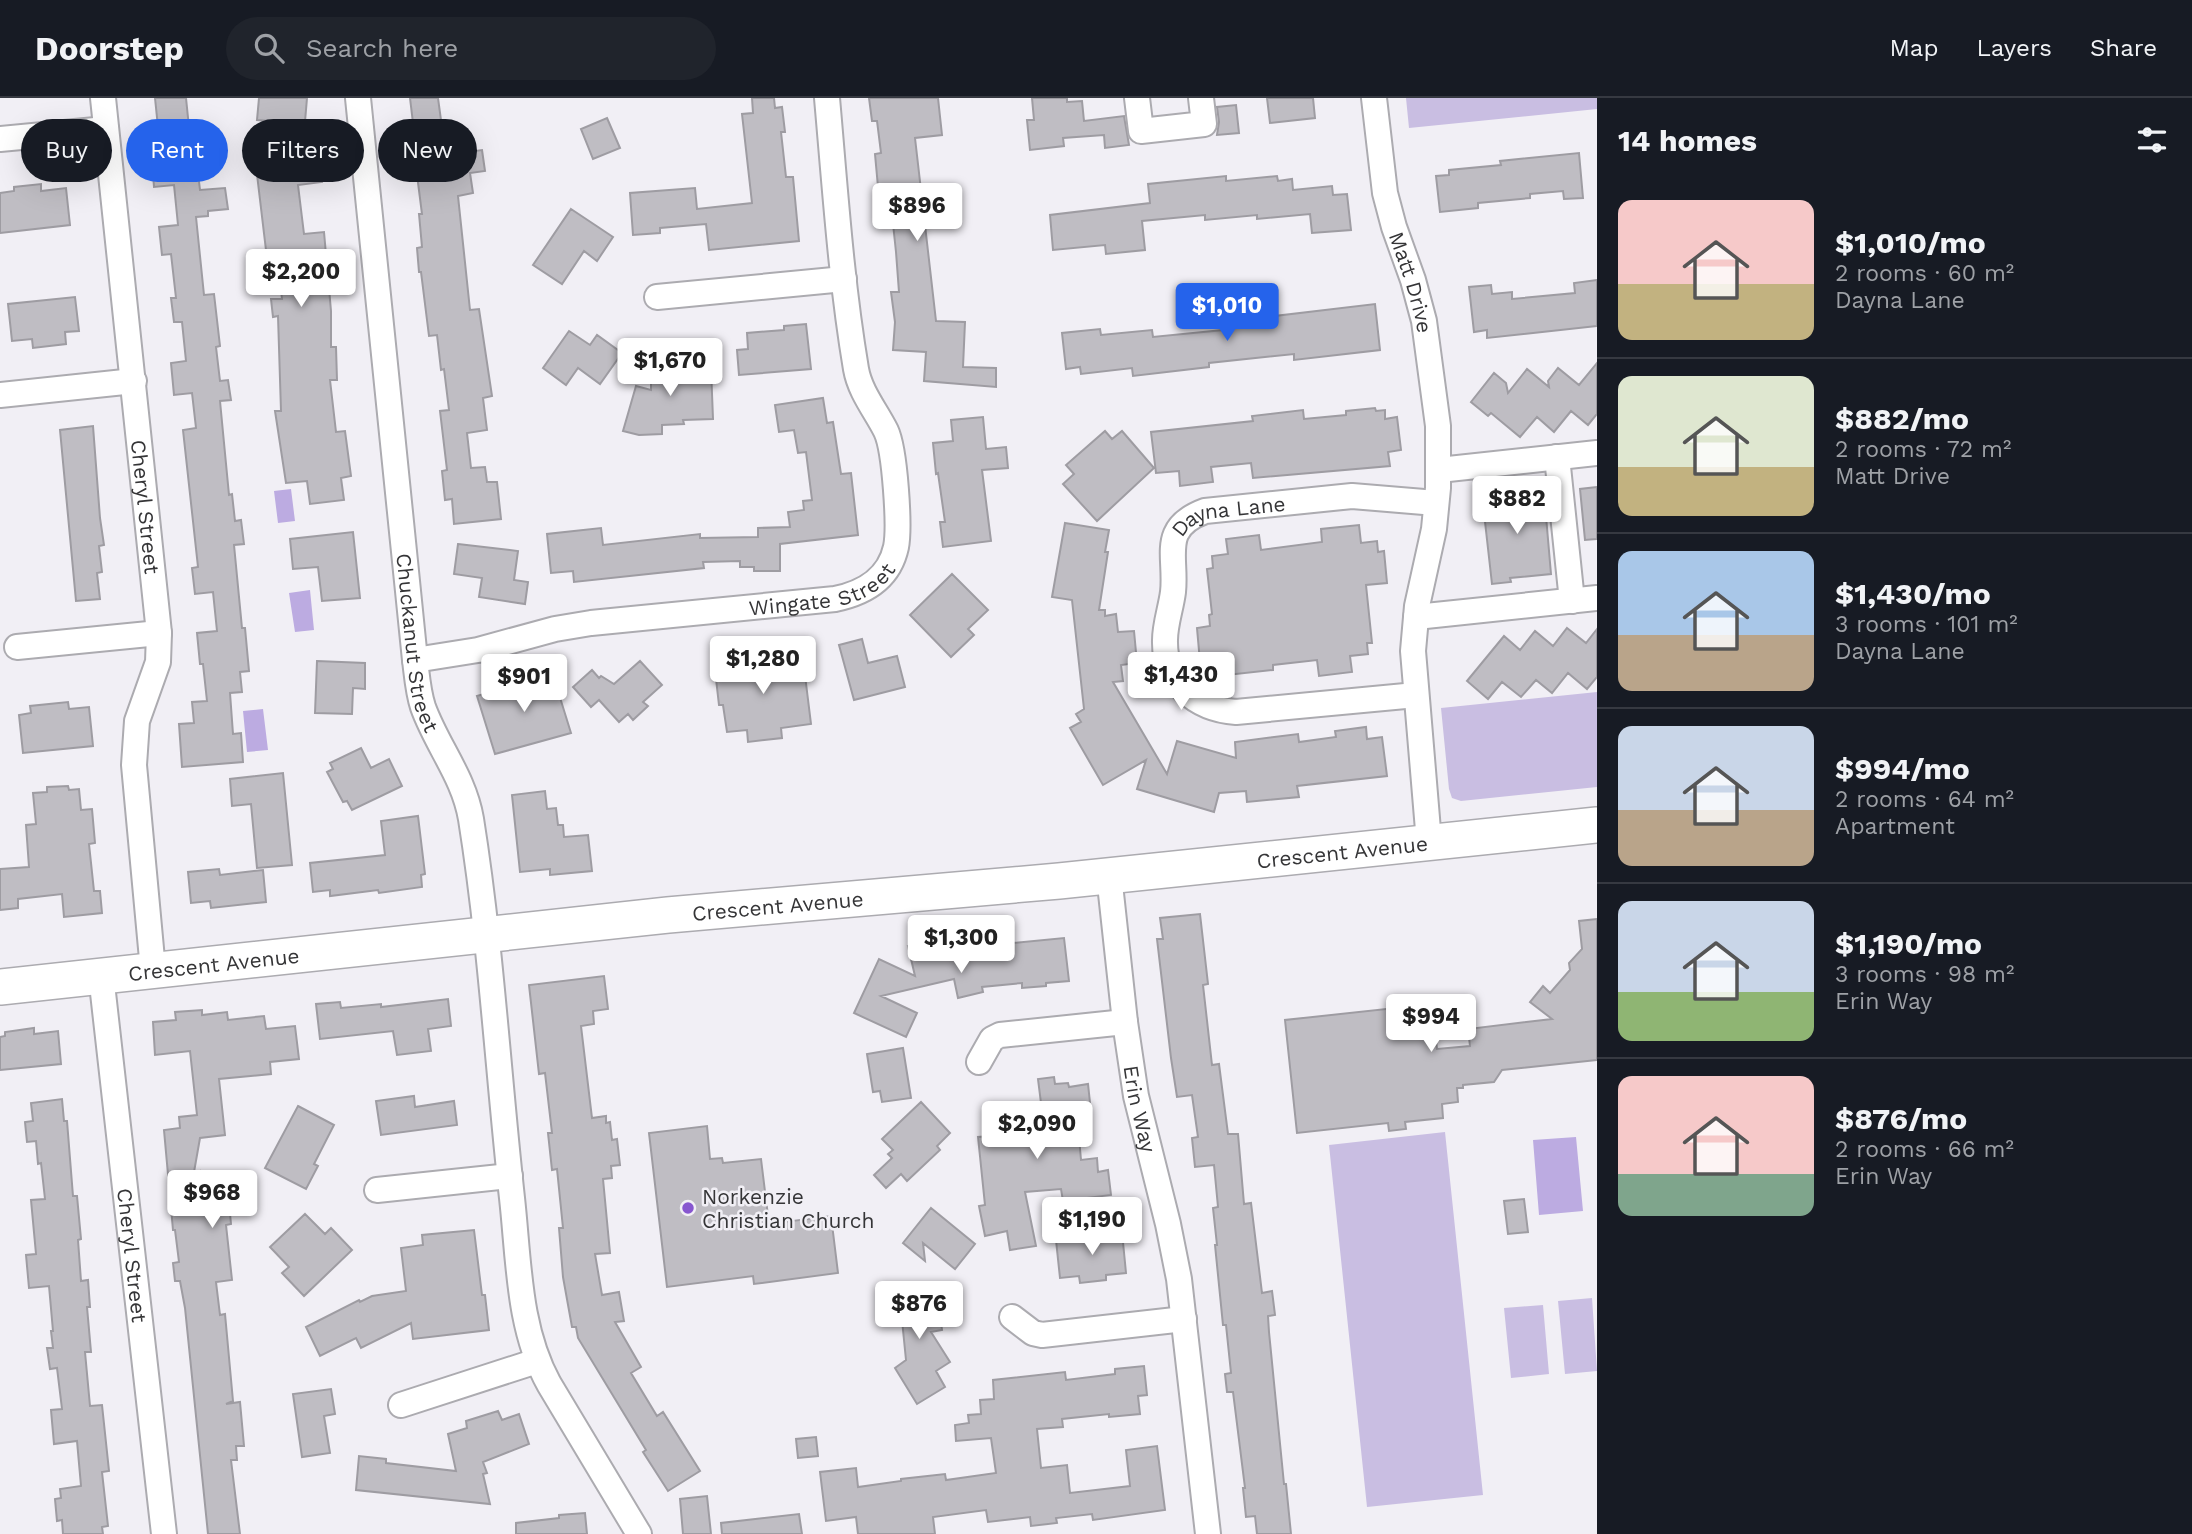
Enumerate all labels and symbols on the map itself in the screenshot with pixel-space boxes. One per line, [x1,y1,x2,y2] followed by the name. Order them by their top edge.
[876,184,958,243] pin: $896
[1384,228,1438,334] street label: Matt Drive
[244,250,358,309] pin: $2,200
[1170,284,1284,343] pin: $1,010
[613,338,727,398] pin: $1,670
[126,438,165,575] street label: Cheryl Street
[1476,476,1558,536] pin: $882
[1165,490,1287,541] street label: Dayna Lane
[392,552,445,736] street label: Chuckanut Street
[748,558,900,620] street label: Wingate Street
[706,636,820,696] pin: $1,280
[1124,652,1238,712] pin: $1,430
[483,654,565,714] pin: $901
[1255,830,1429,873] street label: Crescent Avenue
[691,886,864,925] street label: Crescent Avenue
[904,916,1018,975] pin: $1,300
[127,942,301,986] street label: Crescent Avenue
[1390,995,1472,1054] pin: $994
[1119,1063,1162,1155] street label: Erin Way
[980,1102,1094,1161] pin: $2,090
[171,1170,253,1230] pin: $968
[702,1184,874,1233] place label: Norkenzie Christian Church
[113,1187,153,1324] street label: Cheryl Street
[1035,1198,1149,1257] pin: $1,190
[680,1200,696,1216] marker: Norkenzie Christian Church
[878,1282,960,1341] pin: $876

